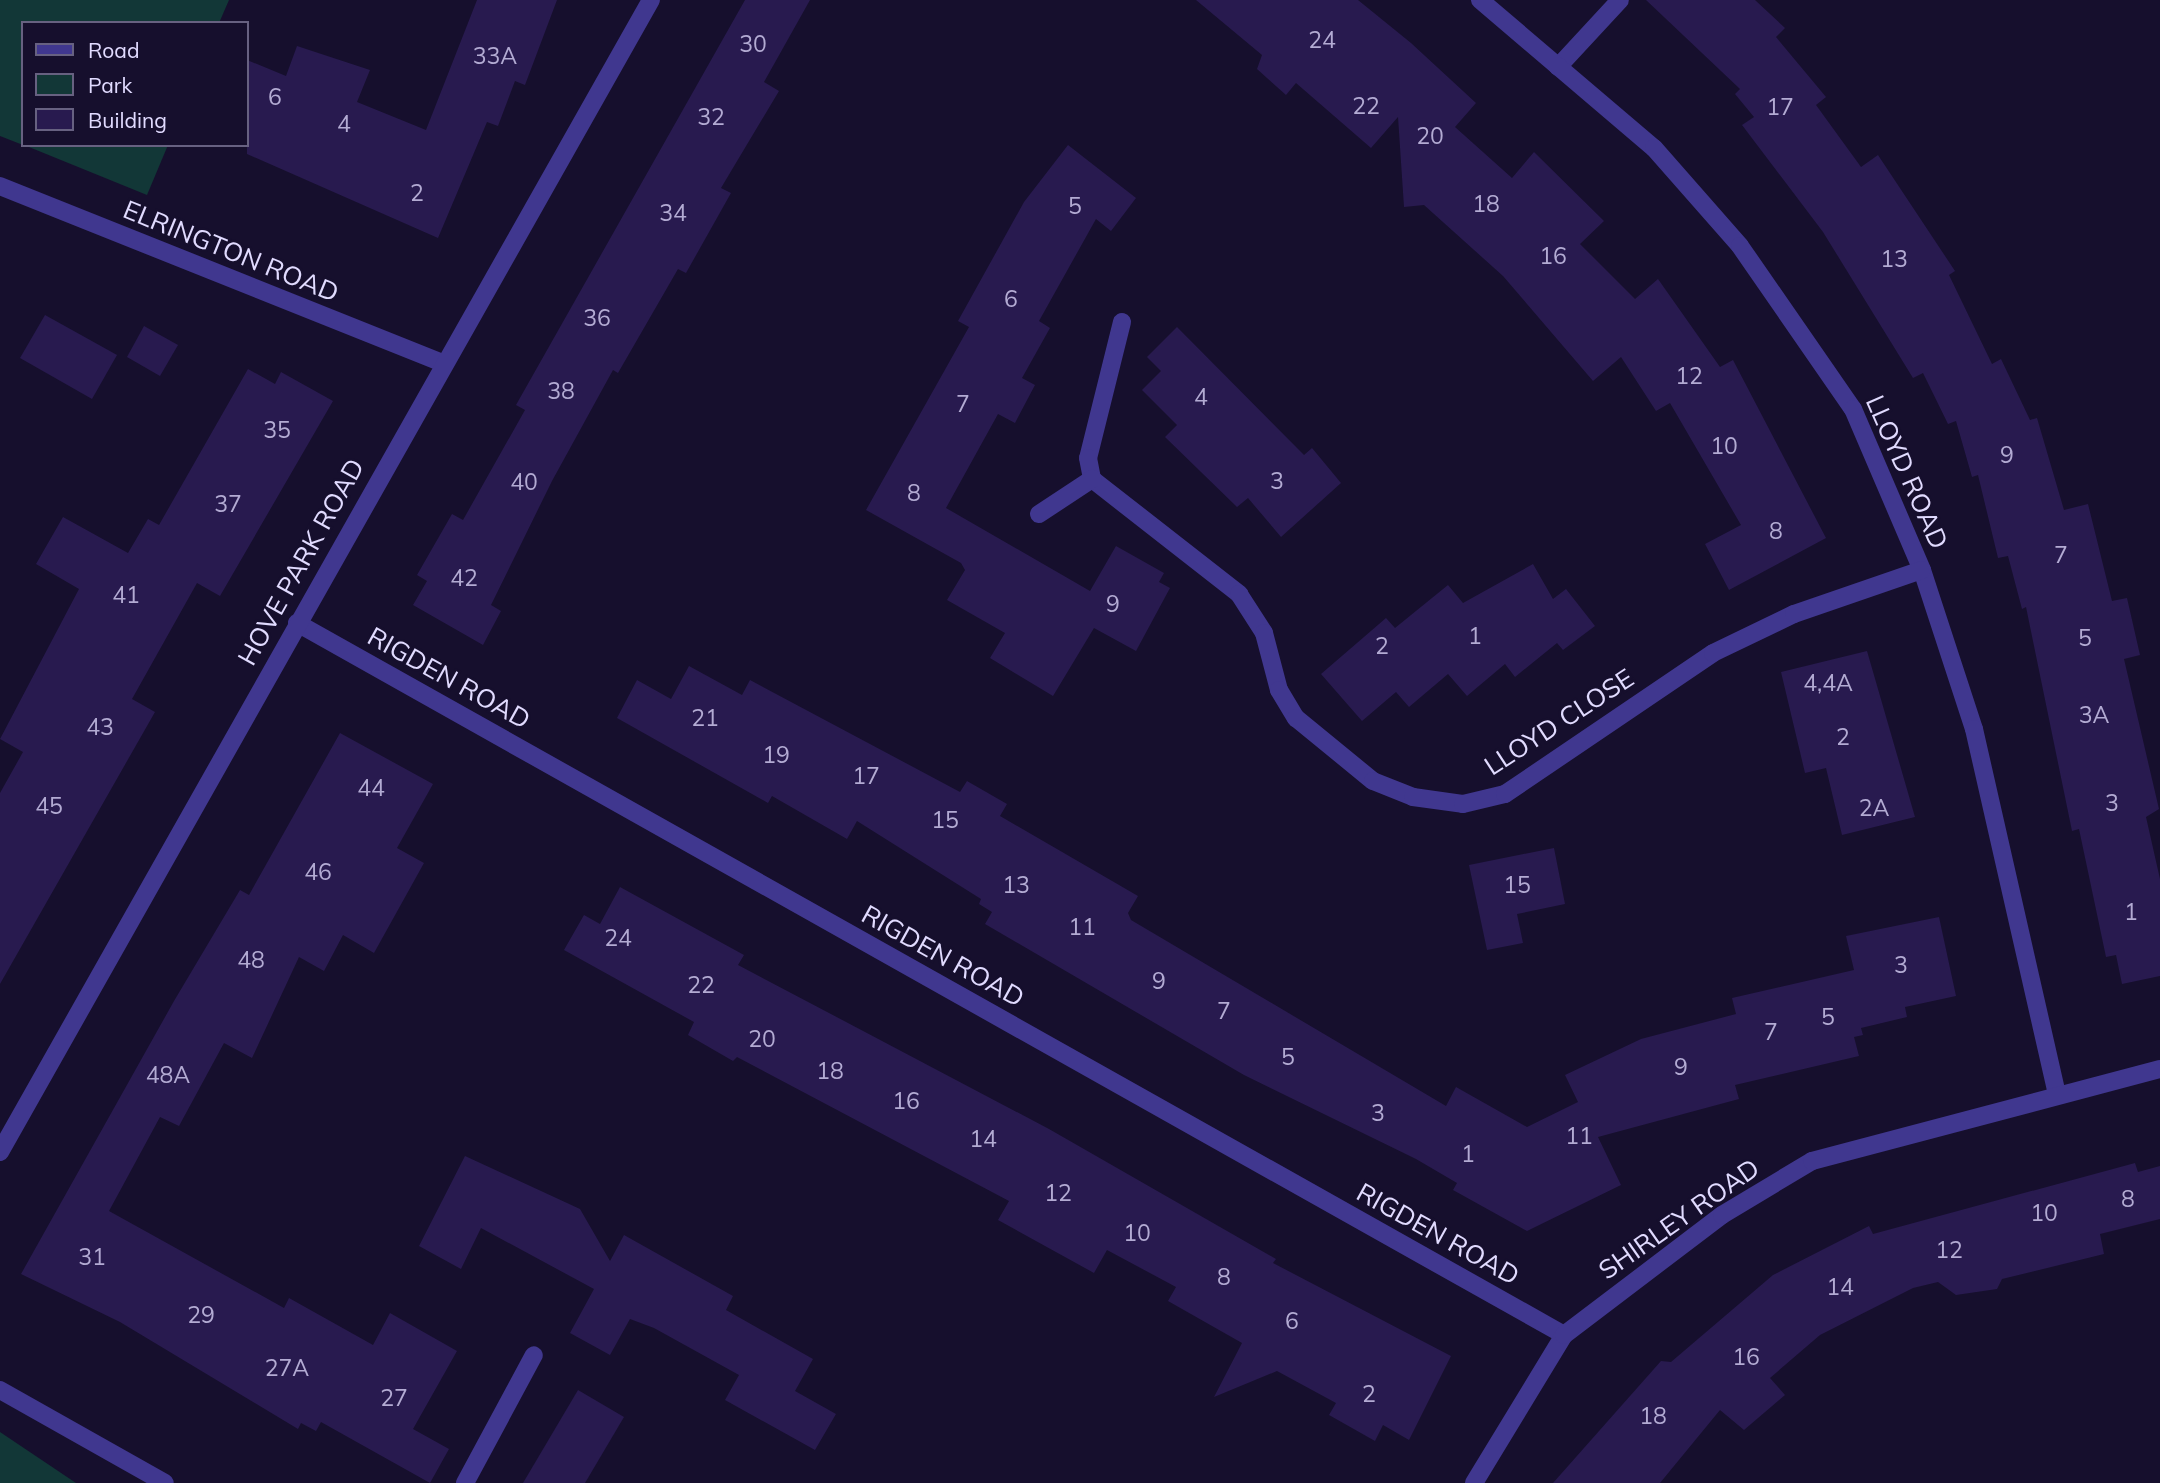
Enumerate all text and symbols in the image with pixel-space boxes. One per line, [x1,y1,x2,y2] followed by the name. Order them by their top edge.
[21,21,248,147] legend
[1308,26,1336,54] house number: 24
[739,30,767,58] house number: 30
[88,37,139,63] text: Road
[473,42,517,70] house number: 33A
[88,72,132,98] text: Park
[268,83,282,111] house number: 6
[1352,92,1380,120] house number: 22
[1766,93,1794,121] house number: 17
[697,103,725,131] house number: 32
[88,107,167,133] text: Building
[337,110,351,138] house number: 4
[1416,122,1444,150] house number: 20
[410,179,424,207] house number: 2
[1472,190,1500,218] house number: 18
[1068,192,1082,220] house number: 5
[119,194,343,308] street label: ELRINGTON ROAD
[659,199,687,227] house number: 34
[1539,242,1567,270] house number: 16
[1880,245,1908,273] house number: 13
[1004,285,1018,313] house number: 6
[583,304,611,332] house number: 36
[1675,362,1703,390] house number: 12
[547,377,575,405] house number: 38
[1194,383,1208,411] house number: 4
[956,390,970,418] house number: 7
[1859,390,1955,554] street label: LLOYD ROAD
[263,416,291,444] house number: 35
[1710,432,1738,460] house number: 10
[2000,441,2014,469] house number: 9
[231,453,371,671] street label: HOVE PARK ROAD
[1270,467,1284,495] house number: 3
[510,468,538,496] house number: 40
[907,479,921,507] house number: 8
[214,490,242,518] house number: 37
[1769,517,1783,545] house number: 8
[2054,541,2068,569] house number: 7
[450,564,478,592] house number: 42
[112,581,140,609] house number: 41
[1106,590,1120,618] house number: 9
[362,621,536,735] street label: RIGDEN ROAD
[1468,622,1482,650] house number: 1
[2078,624,2092,652] house number: 5
[1375,632,1389,660] house number: 2
[1479,662,1639,782] street label: LLOYD CLOSE
[1803,669,1853,697] house number: 4,4A
[2079,701,2109,729] house number: 3A
[691,704,719,732] house number: 21
[86,713,114,741] house number: 43
[1836,723,1850,751] house number: 2
[762,741,790,769] house number: 19
[852,762,880,790] house number: 17
[357,774,385,802] house number: 44
[2105,789,2119,817] house number: 3
[35,792,63,820] house number: 45
[1859,794,1889,822] house number: 2A
[931,806,959,834] house number: 15
[304,858,332,886] house number: 46
[1002,871,1030,899] house number: 13
[1503,871,1531,899] house number: 15
[2124,898,2138,926] house number: 1
[856,899,1030,1013] street label: RIGDEN ROAD
[1068,913,1096,941] house number: 11
[604,924,632,952] house number: 24
[237,946,265,974] house number: 48
[1894,951,1908,979] house number: 3
[1152,967,1166,995] house number: 9
[687,971,715,999] house number: 22
[1217,997,1231,1025] house number: 7
[1821,1003,1835,1031] house number: 5
[1764,1018,1778,1046] house number: 7
[748,1025,776,1053] house number: 20
[1281,1043,1295,1071] house number: 5
[1674,1053,1688,1081] house number: 9
[816,1057,844,1085] house number: 18
[146,1061,190,1089] house number: 48A
[892,1087,920,1115] house number: 16
[1371,1099,1385,1127] house number: 3
[1565,1122,1593,1150] house number: 11
[969,1125,997,1153] house number: 14
[1461,1140,1475,1168] house number: 1
[1593,1152,1765,1286] street label: SHIRLEY ROAD
[1351,1177,1525,1291] street label: RIGDEN ROAD
[1044,1179,1072,1207] house number: 12
[2121,1185,2135,1213] house number: 8
[2030,1199,2058,1227] house number: 10
[1123,1219,1151,1247] house number: 10
[1935,1236,1963,1264] house number: 12
[78,1243,106,1271] house number: 31
[1217,1263,1231,1291] house number: 8
[1826,1273,1854,1301] house number: 14
[187,1301,215,1329] house number: 29
[1285,1307,1299,1335] house number: 6
[1732,1343,1760,1371] house number: 16
[265,1354,309,1382] house number: 27A
[1362,1380,1376,1408] house number: 2
[380,1384,408,1412] house number: 27
[1639,1402,1667,1430] house number: 18

